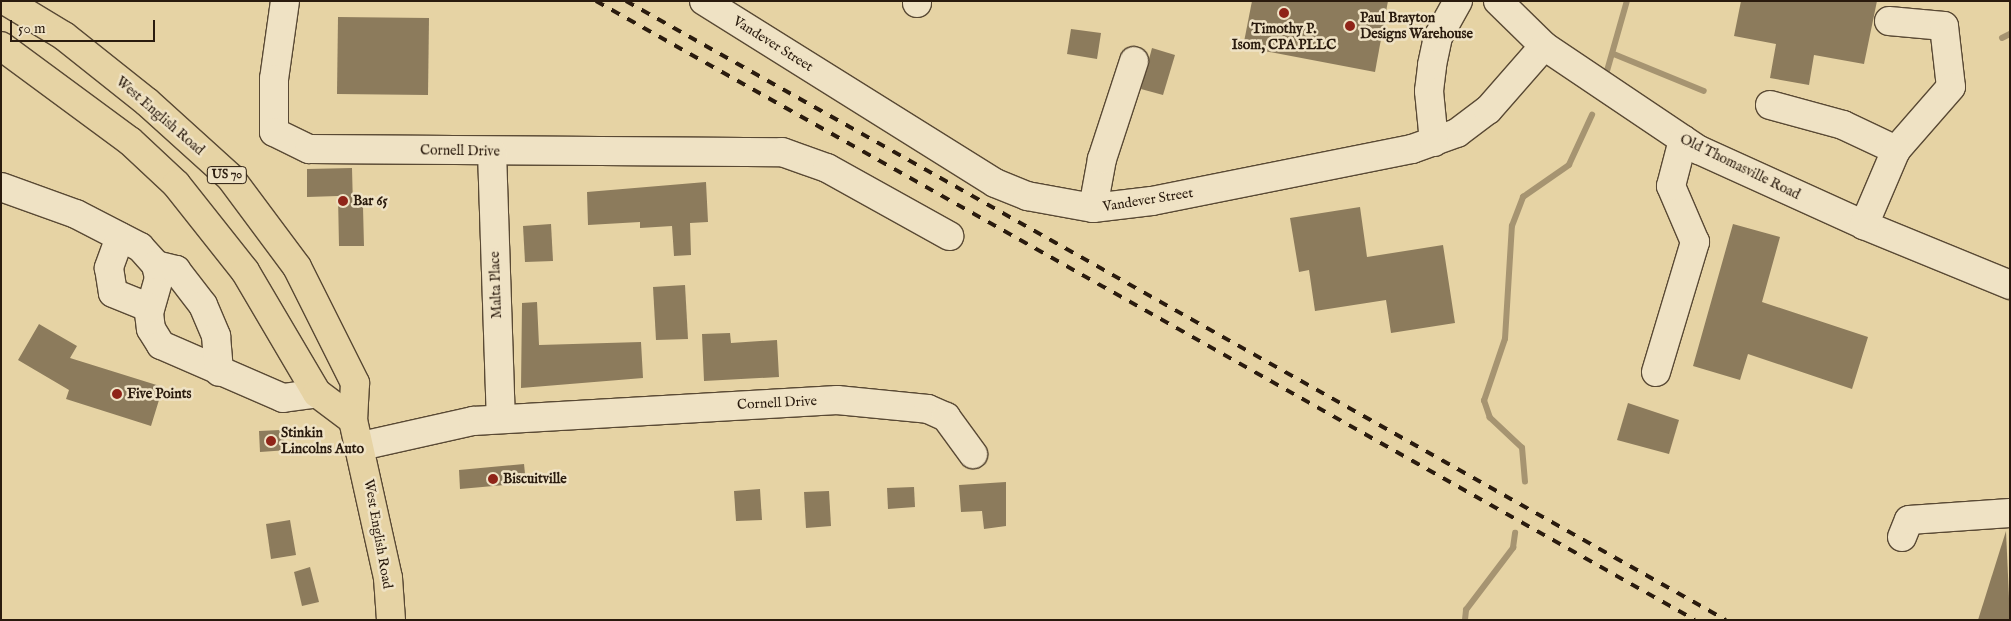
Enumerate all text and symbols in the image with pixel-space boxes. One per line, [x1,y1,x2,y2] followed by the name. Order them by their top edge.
[1278,7,1290,19] marker: Timothy P. Isom, CPA PLLC
[12,10,158,42] scale bar
[1360,10,1473,42] place label: Paul Brayton Designs Warehouse
[730,13,816,75] street label: Vandever Street
[18,19,46,38] text: 50 m
[1344,20,1356,32] marker: Paul Brayton Designs Warehouse
[1232,21,1336,54] place label: Timothy P. Isom, CPA PLLC
[113,73,207,159] street label: West English Road
[1677,131,1803,203] street label: Old Thomasville Road
[420,142,500,160] street label: Cornell Drive
[206,166,248,184] road number: US 70
[1102,185,1194,215] street label: Vandever Street
[353,193,387,209] place label: Bar 65
[337,195,349,207] marker: Bar 65
[486,251,506,319] street label: Malta Place
[127,386,191,402] place label: Five Points
[111,388,123,400] marker: Five Points
[737,393,817,413] street label: Cornell Drive
[281,425,364,458] place label: Stinkin Lincolns Auto
[265,435,277,447] marker: Stinkin Lincolns Auto
[503,471,567,487] place label: Biscuitville
[487,473,499,485] marker: Biscuitville
[360,478,396,590] street label: West English Road

